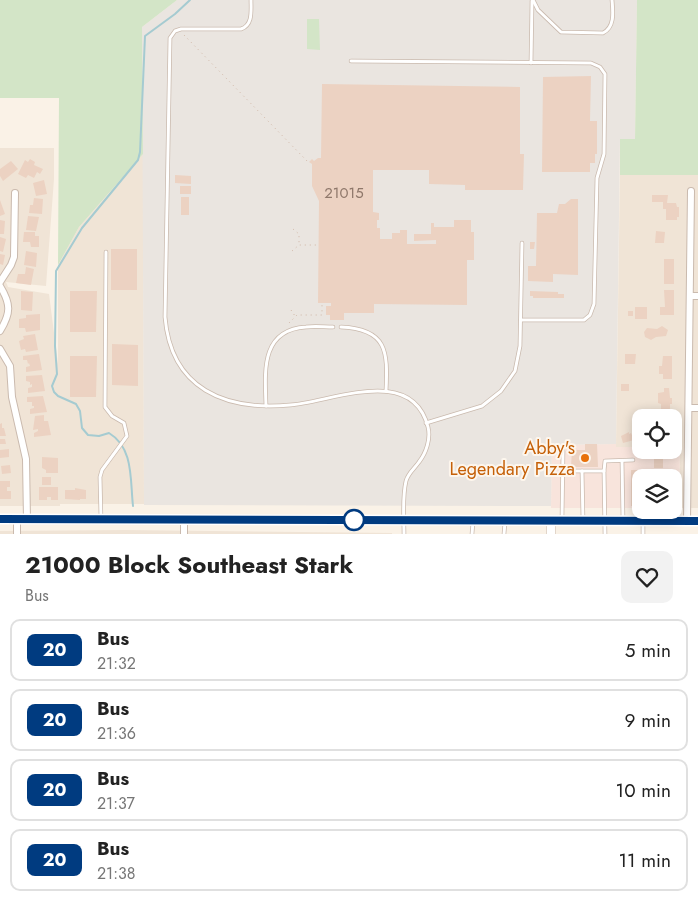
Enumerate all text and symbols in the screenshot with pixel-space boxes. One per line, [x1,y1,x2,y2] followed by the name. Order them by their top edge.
[324,182,364,204] house number: 21015
[632,409,682,519] map controls
[632,409,682,459] button: locate
[449,435,575,482] place label: Abby's Legendary Pizza
[579,452,591,464] marker: Abby's Legendary Pizza
[632,469,682,519] button: layers
[343,509,365,531] unlabelled marker
[25,547,353,582] text: 21000 Block Southeast Stark
[621,551,673,603] button: heart
[25,584,49,607] text: Bus
[97,625,129,652] text: Bus
[43,637,66,663] text: 20
[625,637,671,664] text: 5 min
[97,652,136,675] text: 21:32
[97,695,129,722] text: Bus
[43,707,66,733] text: 20
[625,707,671,734] text: 9 min
[97,722,136,745] text: 21:36
[97,765,129,792] text: Bus
[43,777,66,803] text: 20
[616,777,671,804] text: 10 min
[97,792,135,815] text: 21:37
[97,835,129,862] text: Bus
[43,847,66,873] text: 20
[618,847,671,874] text: 11 min
[97,862,136,885] text: 21:38

